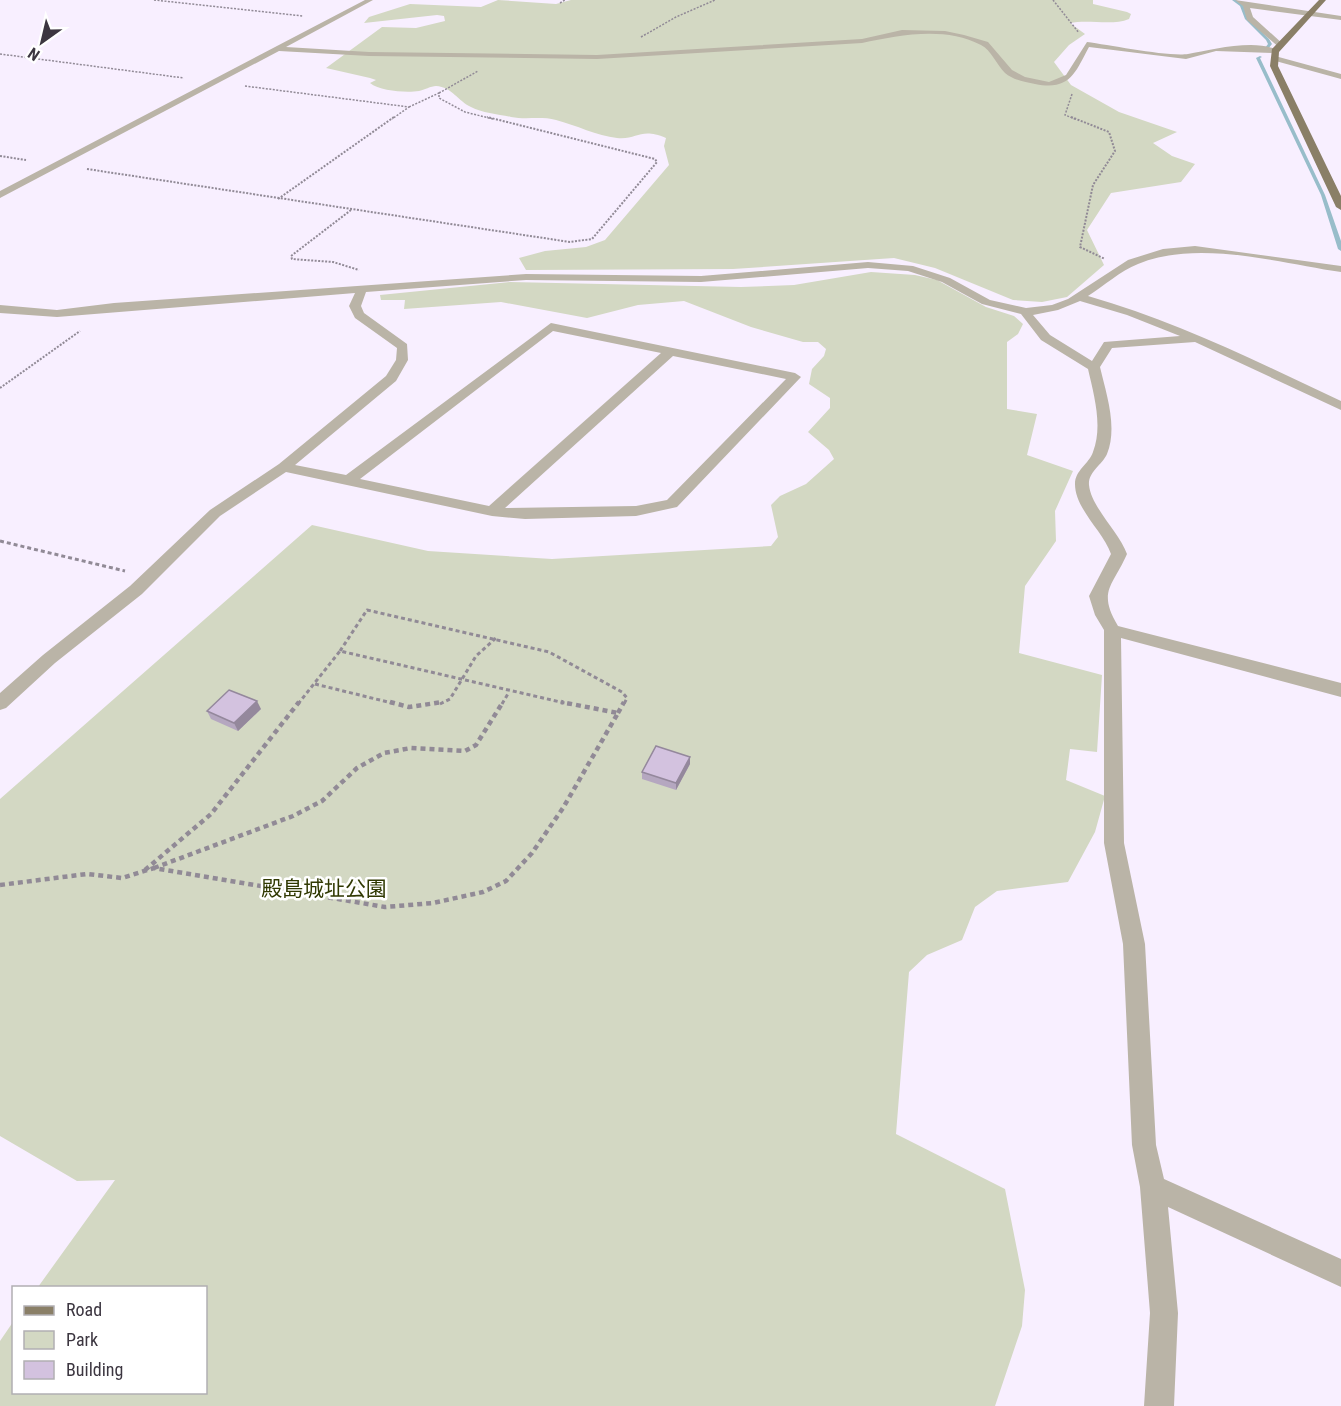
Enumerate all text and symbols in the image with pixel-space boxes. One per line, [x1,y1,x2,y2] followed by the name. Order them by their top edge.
[12,12,72,72] north arrow
[25,43,43,65] text: N
[261,877,387,901] park label: 殿島城址公園
[12,1286,207,1394] legend
[66,1299,102,1320] text: Road
[66,1329,98,1350] text: Park
[66,1359,123,1380] text: Building

